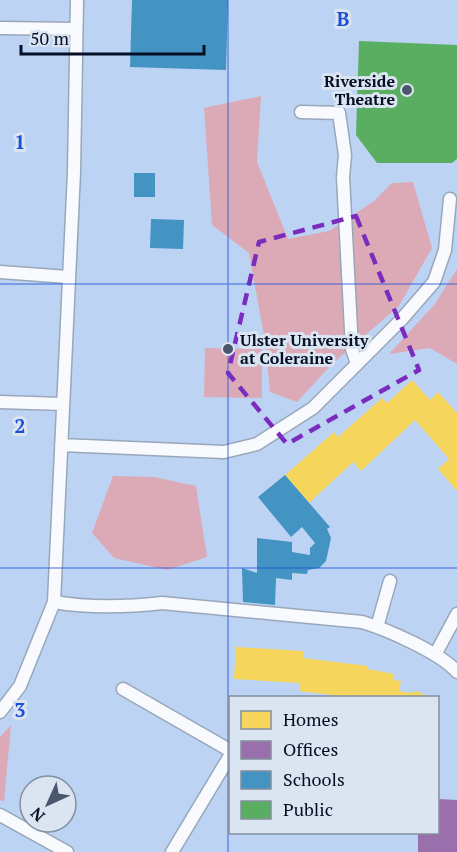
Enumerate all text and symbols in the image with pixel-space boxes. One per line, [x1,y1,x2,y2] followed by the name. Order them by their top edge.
[337,5,350,32] text: B
[21,18,204,56] scale bar
[30,26,70,50] text: 50 m
[324,70,395,110] place label: Riverside Theatre
[400,83,414,97] marker: Riverside Theatre
[14,128,26,155] text: 1
[240,329,369,369] place label: Ulster University at Coleraine
[221,342,235,356] marker: Ulster University at Coleraine
[14,412,26,439] text: 2
[14,696,26,723] text: 3
[229,696,439,834] legend
[283,707,338,731] text: Homes
[283,737,338,761] text: Offices
[283,767,345,791] text: Schools
[18,774,78,834] north arrow
[283,797,333,821] text: Public
[25,803,49,827] text: N

